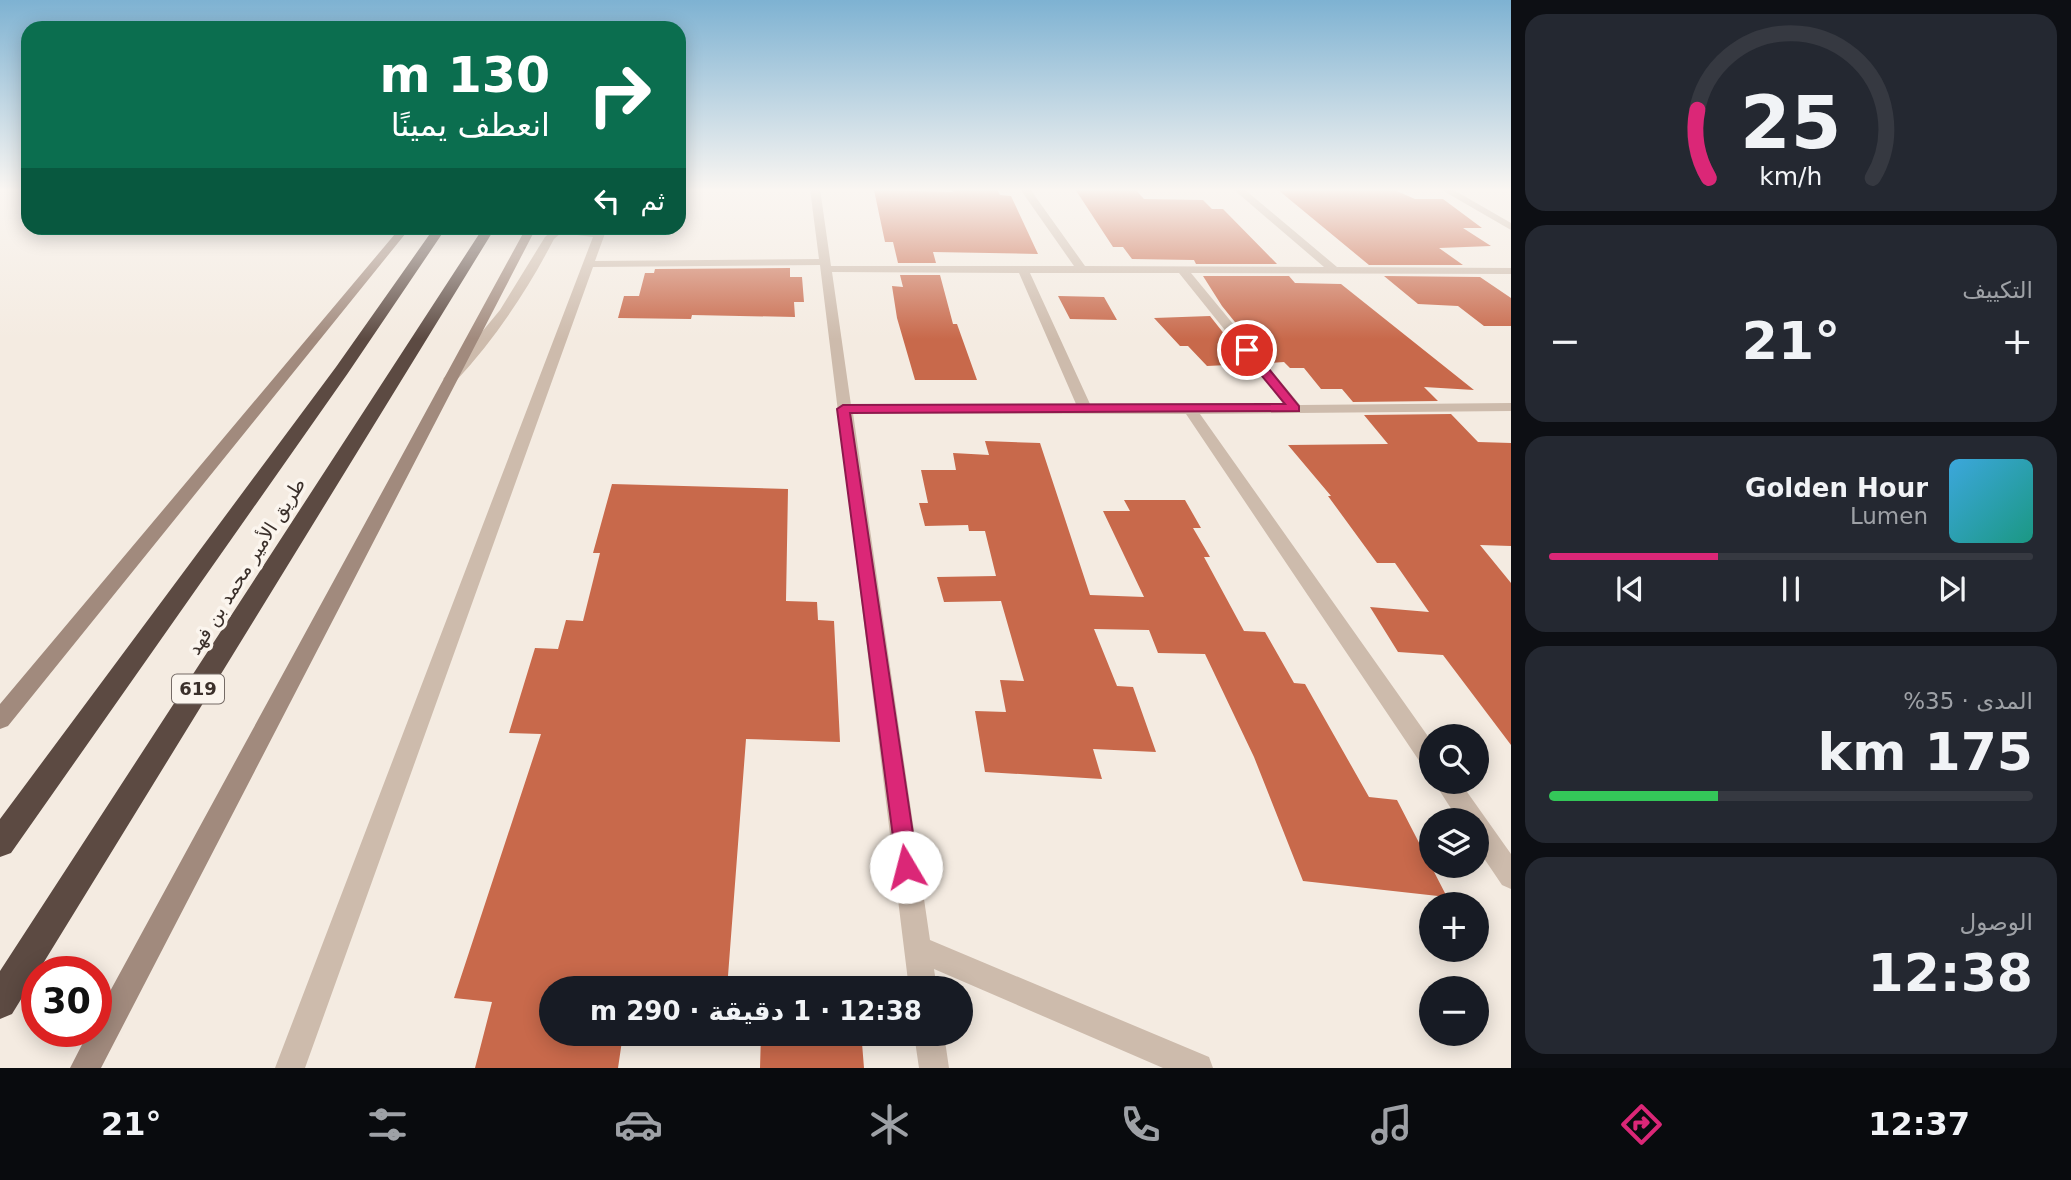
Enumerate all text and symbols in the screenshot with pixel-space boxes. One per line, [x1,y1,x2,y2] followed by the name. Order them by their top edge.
[380,47,550,104] text: 130 m
[574,49,665,140] icon: right
[1740,81,1842,166] text: 25
[391,106,550,144] text: انعطف يمينًا
[1759,162,1823,191] text: km/h
[588,182,626,220] icon: left
[640,186,665,216] text: ثم
[1962,277,2033,303] text: التكييف
[1742,311,1840,371] text: 21°
[1549,319,1581,363] text: −
[2001,319,2033,363] text: +
[1217,320,1277,380] pin
[1228,331,1266,369] icon: arrive
[1745,473,1928,503] text: Golden Hour
[183,474,310,659] street label: طريق الأمير محمد بن فهد
[1850,503,1928,529] text: Lumen
[1611,570,1649,608] icon: previous
[1772,570,1810,608] icon: pause
[1933,570,1971,608] icon: next
[172,674,224,704] road number: 619
[1903,688,2033,714] text: المدى · 35%
[1818,722,2033,782] text: 175 km
[1419,724,1489,1046] map controls
[1419,724,1489,794] button: search
[1419,808,1489,878] button: layers
[869,830,943,904] position arrow
[1419,892,1489,962] button: +
[1960,909,2033,935] text: الوصول
[1867,943,2033,1003] text: 12:38
[21,956,112,1047] speed limit sign: 30
[1419,976,1489,1046] button: −
[590,996,922,1026] text: 12:38 · 1 دقيقة · 290 m
[363,1100,412,1149] icon: filters
[614,1100,663,1149] icon: car
[865,1100,914,1149] icon: climate
[1116,1100,1165,1149] icon: phone
[1367,1100,1416,1149] icon: music
[1617,1100,1666,1149] icon: directions
[101,1105,162,1143] text: 21°
[1868,1105,1970,1143] text: 12:37

